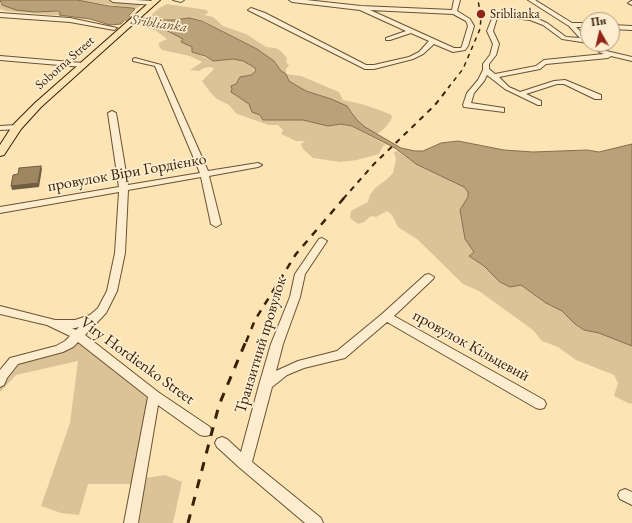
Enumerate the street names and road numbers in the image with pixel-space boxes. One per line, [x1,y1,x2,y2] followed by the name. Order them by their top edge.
[32,33,98,93] street label: Soborna Street
[46,150,208,196] street label: провулок Віри Гордієнко
[231,274,291,416] street label: Транзитний провулок
[409,306,533,386] street label: провулок Кільцевий
[76,313,198,409] street label: Viry Hordienko Street

